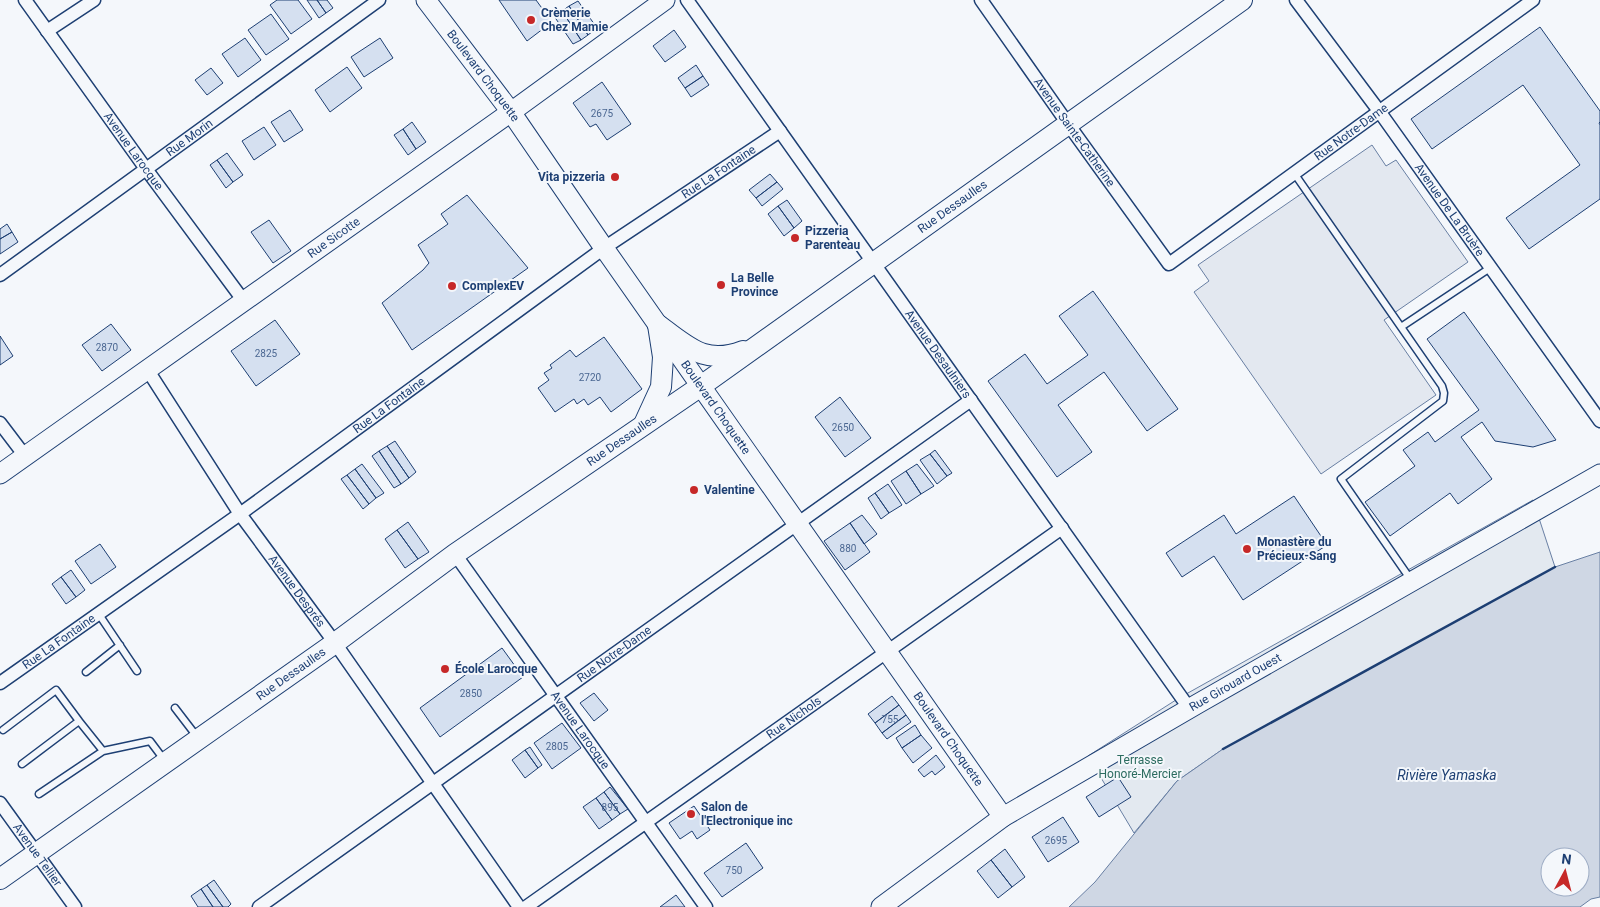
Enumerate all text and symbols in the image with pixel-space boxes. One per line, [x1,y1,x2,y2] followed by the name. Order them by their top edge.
[541,6,609,34] place label: Crèmerie Chez Mamie
[525,14,537,26] marker: Crèmerie Chez Mamie
[444,27,523,124] street label: Boulevard Choquette
[1031,75,1118,190] street label: Avenue Sainte-Catherine
[1311,101,1391,163] street label: Rue Notre-Dame
[591,108,614,119] house number: 2675
[101,110,166,193] street label: Avenue Larocque
[163,116,216,159] street label: Rue Morin
[679,142,758,201] street label: Rue La Fontaine
[1412,161,1487,259] street label: Avenue De La Bruère
[538,170,606,184] place label: Vita pizzeria
[609,171,621,183] marker: Vita pizzeria
[915,177,990,236] street label: Rue Dessaulles
[305,214,363,261] street label: Rue Sicotte
[805,224,861,252] place label: Pizzeria Parenteau
[789,232,801,244] marker: Pizzeria Parenteau
[731,271,779,299] place label: La Belle Province
[462,279,524,293] place label: ComplexEV
[715,279,727,291] marker: La Belle Province
[446,280,458,292] marker: ComplexEV
[902,307,974,401] street label: Avenue Desaulniers
[96,342,119,353] house number: 2870
[255,348,278,359] house number: 2825
[678,358,753,457] street label: Boulevard Choquette
[579,372,602,383] house number: 2720
[350,374,428,436] street label: Rue La Fontaine
[584,411,659,469] street label: Rue Dessaulles
[832,422,855,433] house number: 2650
[704,483,755,497] place label: Valentine
[688,484,700,496] marker: Valentine
[1257,535,1336,563] place label: Monastère du Précieux-Sang
[840,543,857,554] house number: 880
[1241,543,1253,555] marker: Monastère du Précieux-Sang
[266,552,328,630] street label: Avenue Després
[20,611,98,672] street label: Rue La Fontaine
[574,623,654,685] street label: Rue Notre-Dame
[254,645,328,703] street label: Rue Dessaulles
[1187,651,1284,714] street label: Rue Girouard Ouest
[455,661,538,676] place label: École Larocque
[439,663,451,675] marker: École Larocque
[460,688,483,699] house number: 2850
[548,688,613,772] street label: Avenue Larocque
[911,689,986,789] street label: Boulevard Choquette
[764,694,824,742] street label: Rue Nichols
[882,714,899,725] house number: 755
[546,741,569,752] house number: 2805
[1099,753,1181,781] park label: Terrasse Honoré-Mercier
[1397,767,1497,783] water label: Rivière Yamaska
[701,800,793,828] place label: Salon de l'Electronique inc
[602,802,619,813] house number: 895
[685,808,697,820] marker: Salon de l'Electronique inc
[10,821,65,889] street label: Avenue Tellier
[1045,835,1068,846] house number: 2695
[1540,847,1590,897] north arrow
[1561,851,1572,868] text: N
[726,865,743,876] house number: 750

